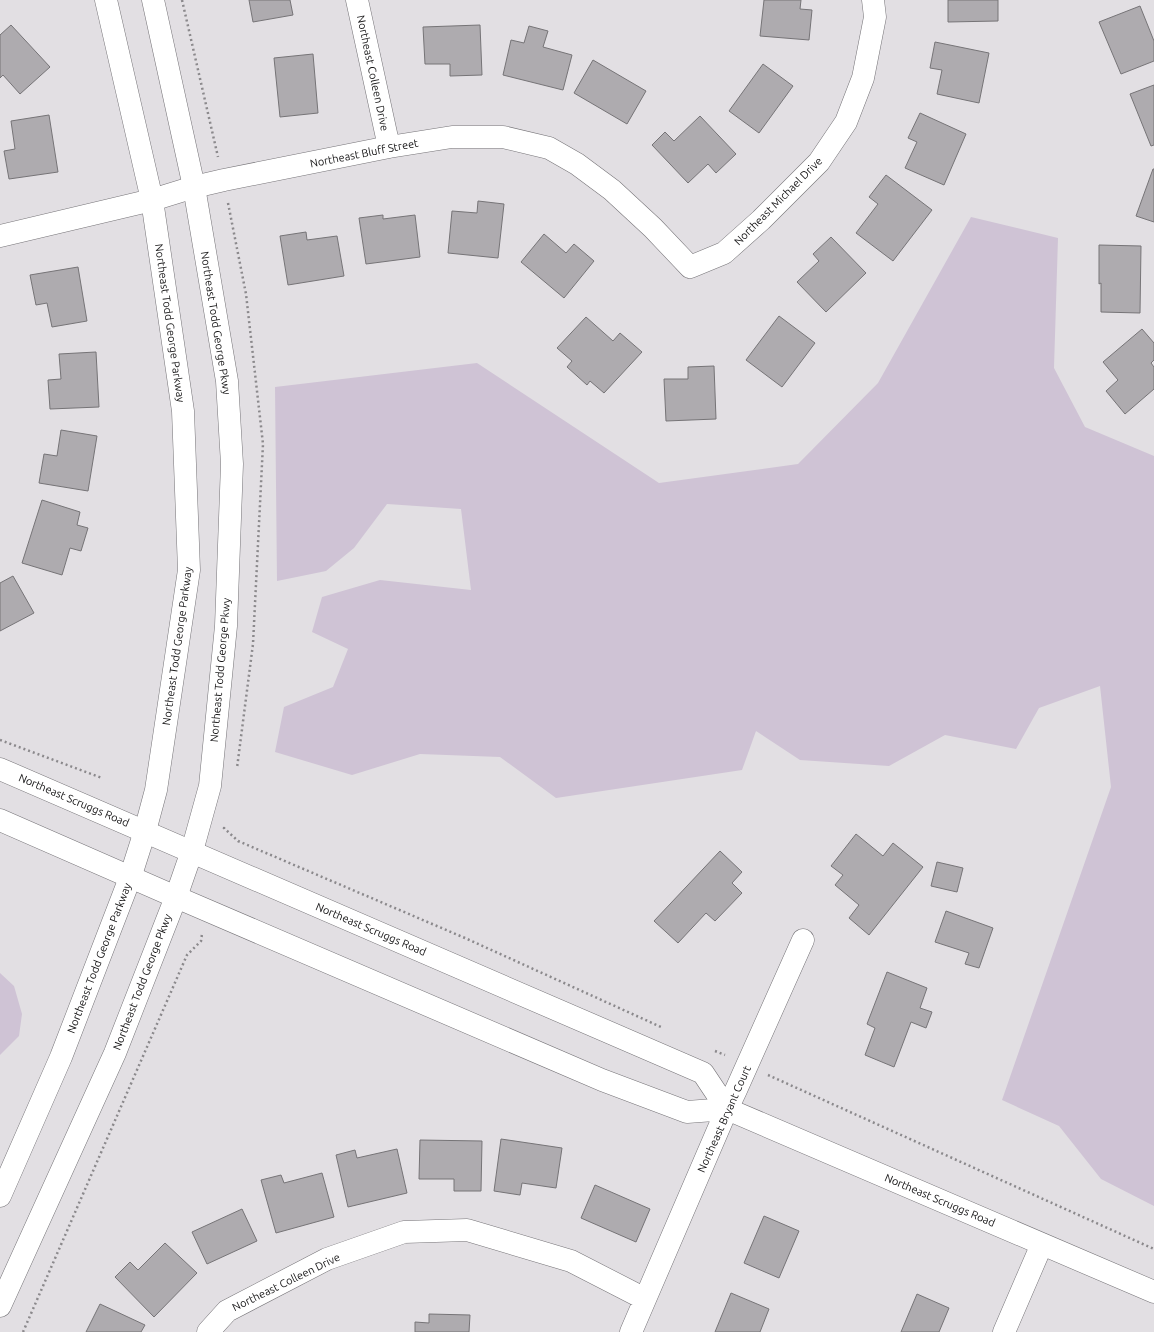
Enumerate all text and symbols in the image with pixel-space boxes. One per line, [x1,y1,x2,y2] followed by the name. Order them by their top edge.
[355,14,391,132] street label: Northeast Colleen Drive
[309,136,420,169] street label: Northeast Bluff Street
[732,155,824,247] street label: Northeast Michael Drive
[153,243,187,404] street label: Northeast Todd George Parkway
[199,251,233,396] street label: Northeast Todd George Pkwy
[160,565,194,726] street label: Northeast Todd George Parkway
[208,597,232,743] street label: Northeast Todd George Pkwy
[17,771,131,829] street label: Northeast Scruggs Road
[65,880,134,1035] street label: Northeast Todd George Parkway
[314,900,428,958] street label: Northeast Scruggs Road
[110,912,174,1052] street label: Northeast Todd George Pkwy
[695,1063,753,1174] street label: Northeast Bryant Court
[883,1171,997,1229] street label: Northeast Scruggs Road
[230,1251,342,1313] street label: Northeast Colleen Drive

